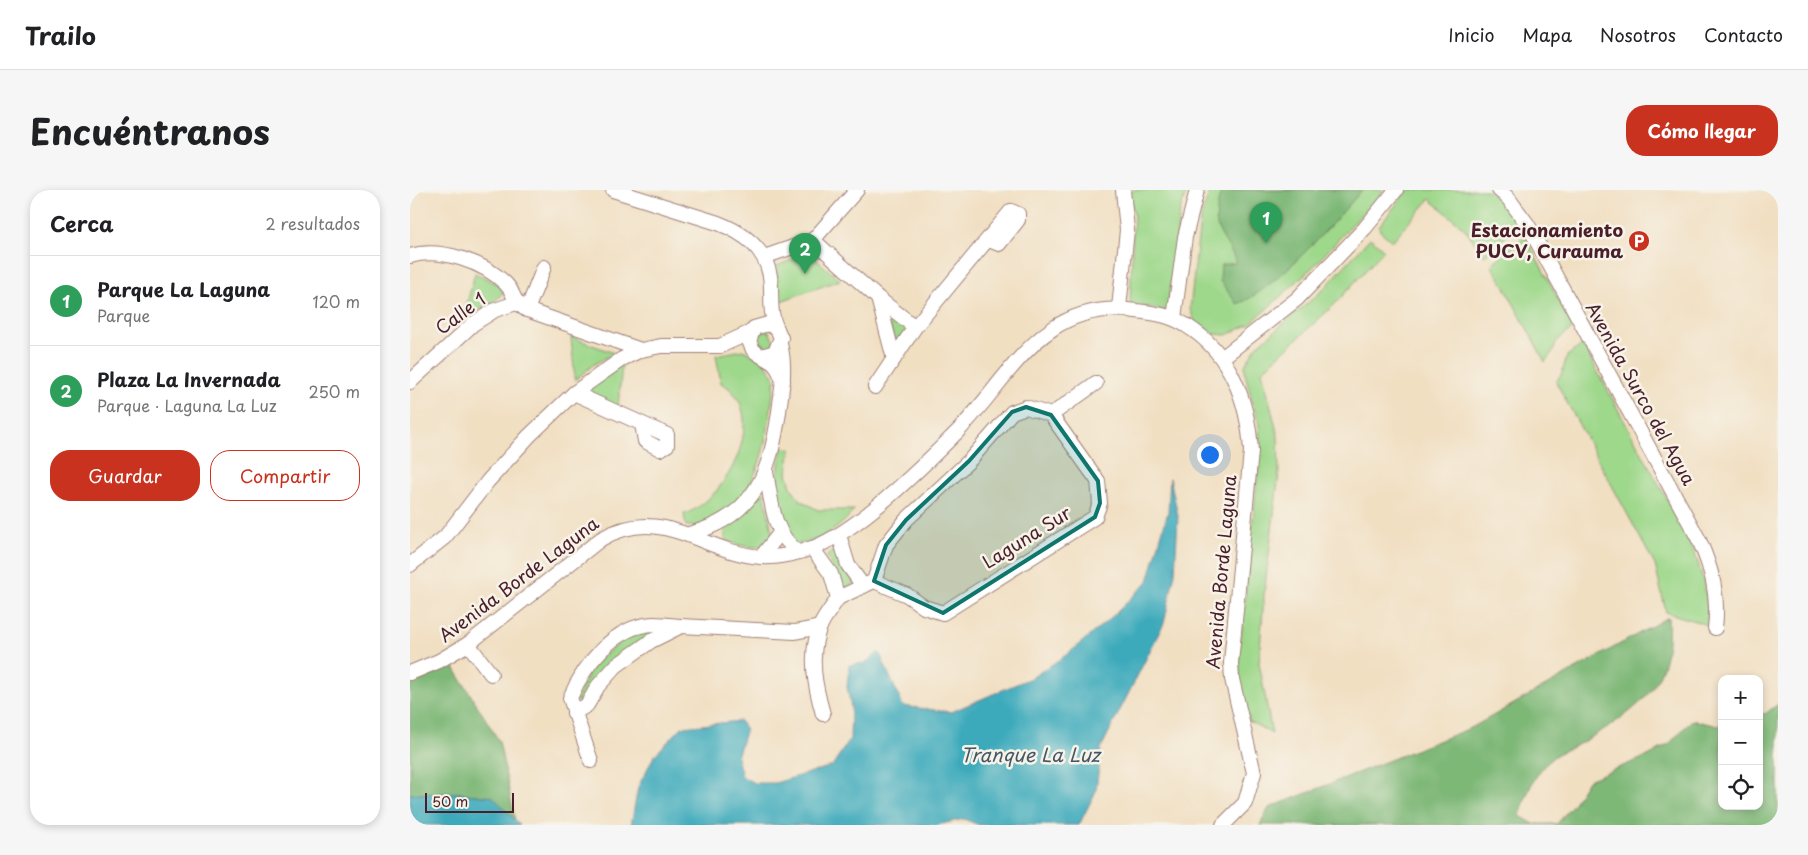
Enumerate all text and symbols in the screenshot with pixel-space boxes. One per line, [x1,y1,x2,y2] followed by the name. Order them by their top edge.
[25,17,96,53] text: Trailo
[1448,21,1495,48] text: Inicio
[1523,21,1572,48] text: Mapa
[1600,21,1676,48] text: Nosotros
[1704,21,1783,48] text: Contacto
[30,104,270,157] text: Encuéntranos
[1626,105,1778,156] button: Cómo llegar
[1250,202,1282,243] pin: 1
[50,207,114,239] text: Cerca
[266,211,360,235] text: 2 resultados
[1471,216,1623,264] place label: Estacionamiento PUCV, Curauma
[1627,229,1651,253] parking icon: Estacionamiento PUCV, Curauma
[789,233,821,274] pin: 2
[97,275,270,303] text: Parque La Laguna
[429,285,491,340] street label: Calle 1
[62,289,70,313] text: 1
[313,289,360,313] text: 120 m
[1580,297,1703,490] street label: Avenida Surco del Agua
[97,303,150,327] text: Parque
[97,365,281,393] text: Plaza La Invernada
[60,379,72,403] text: 2
[309,379,360,403] text: 250 m
[97,393,276,417] text: Parque · Laguna La Luz
[1197,442,1223,468] your location
[50,450,200,501] button: Guardar
[210,450,360,501] button: Compartir
[1199,473,1243,670] street label: Avenida Borde Laguna
[977,498,1076,575] street label: Laguna Sur
[432,509,605,648] street label: Avenida Borde Laguna
[1718,675,1763,810] map controls
[1718,675,1763,720] button: +
[1718,720,1763,765] button: −
[960,740,1102,768] water label: Tranque La Luz
[1718,765,1763,810] button: locate
[425,790,514,813] scale bar
[432,791,468,812] text: 50 m

